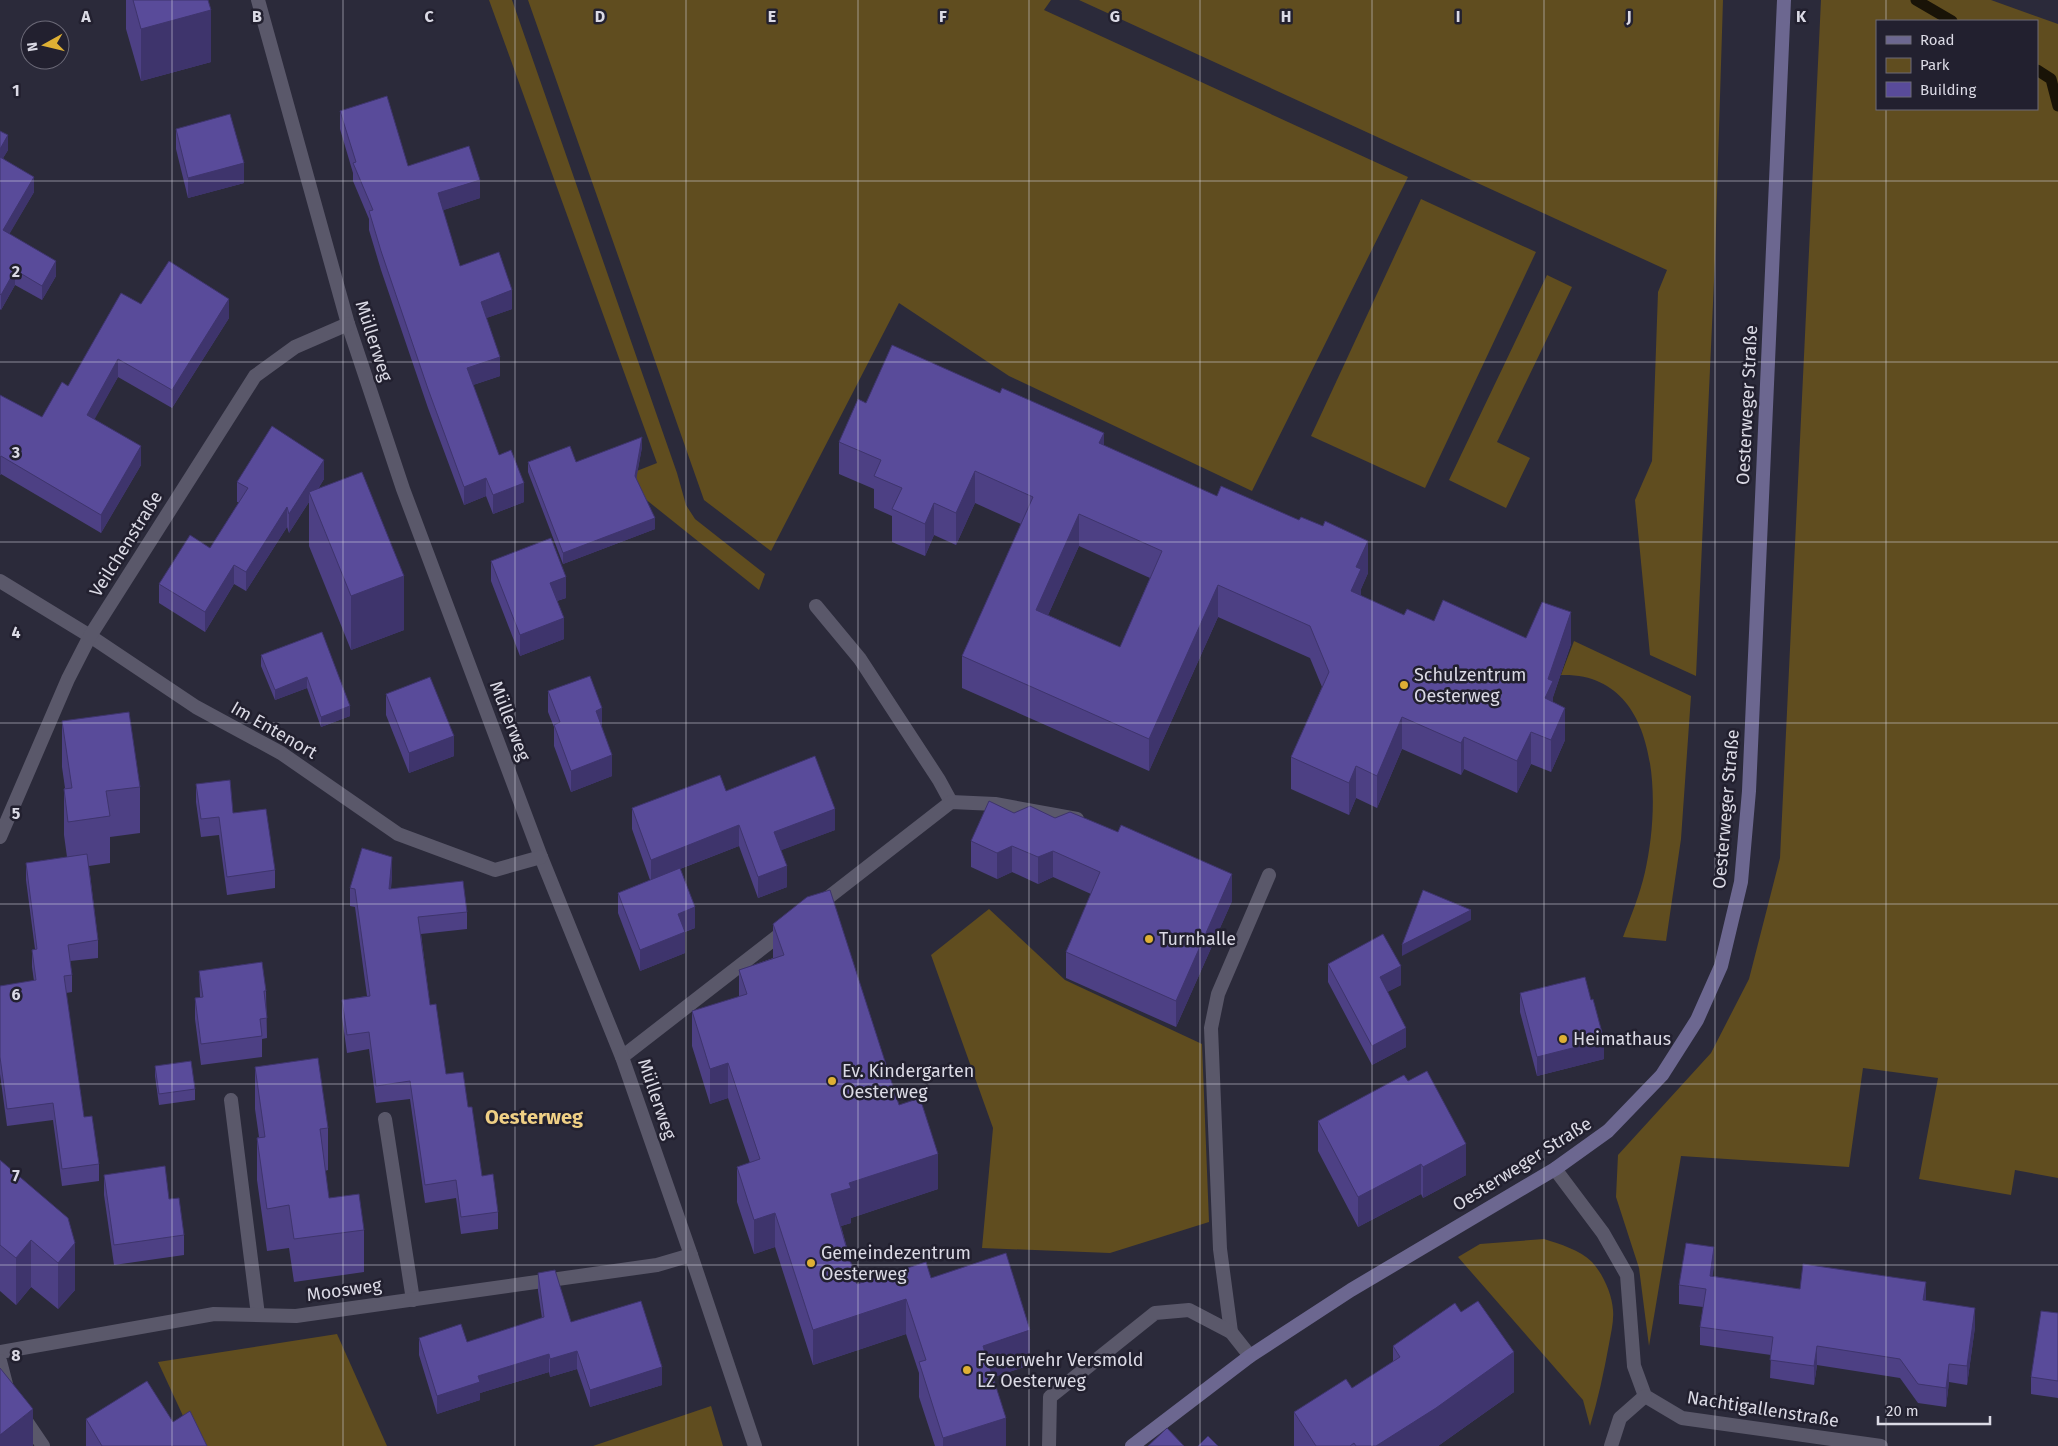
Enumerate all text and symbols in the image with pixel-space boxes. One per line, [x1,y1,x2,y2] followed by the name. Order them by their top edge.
[80,7,91,26] text: A
[252,7,262,26] text: B
[424,7,434,26] text: C
[595,7,605,26] text: D
[768,7,776,26] text: E
[939,7,947,26] text: F
[1110,7,1120,26] text: G
[1281,7,1291,26] text: H
[1456,7,1460,26] text: I
[1625,7,1632,26] text: J
[1796,7,1807,26] text: K
[20,20,70,70] north arrow
[1876,20,2038,110] legend
[1920,31,1955,49] text: Road
[24,41,42,53] text: N
[1920,56,1950,74] text: Park
[12,81,20,100] text: 1
[1920,81,1976,99] text: Building
[12,262,20,281] text: 2
[351,298,398,385] street label: Müllerweg
[1732,325,1762,485] street label: Oesterweger Straße
[11,443,20,462] text: 3
[85,487,167,601] street label: Veilchenstraße
[11,623,21,642] text: 4
[1414,664,1526,707] place label: Schulzentrum Oesterweg
[485,678,536,765] street label: Müllerweg
[1398,679,1410,691] marker: Schulzentrum Oesterweg
[227,696,322,764] street label: Im Entenort
[1708,728,1744,890] street label: Oesterweger Straße
[12,804,21,823] text: 5
[1159,928,1236,950] place label: Turnhalle
[1143,933,1155,945] marker: Turnhalle
[11,985,21,1004] text: 6
[1573,1028,1671,1050] place label: Heimathaus
[1557,1033,1569,1045] marker: Heimathaus
[633,1056,681,1143] street label: Müllerweg
[842,1060,974,1103] place label: Ev. Kindergarten Oesterweg
[826,1075,838,1087] marker: Ev. Kindergarten Oesterweg
[485,1105,584,1129] district label: Oesterweg
[1448,1112,1596,1216] street label: Oesterweger Straße
[12,1166,20,1185] text: 7
[821,1242,971,1285] place label: Gemeindezentrum Oesterweg
[805,1257,817,1269] marker: Gemeindezentrum Oesterweg
[305,1274,383,1306] street label: Moosweg
[11,1346,21,1365] text: 8
[977,1349,1144,1392] place label: Feuerwehr Versmold LZ Oesterweg
[961,1364,973,1376] marker: Feuerwehr Versmold LZ Oesterweg
[1685,1386,1841,1432] street label: Nachtigallenstraße
[1878,1394,1990,1426] scale bar
[1886,1402,1919,1420] text: 20 m

